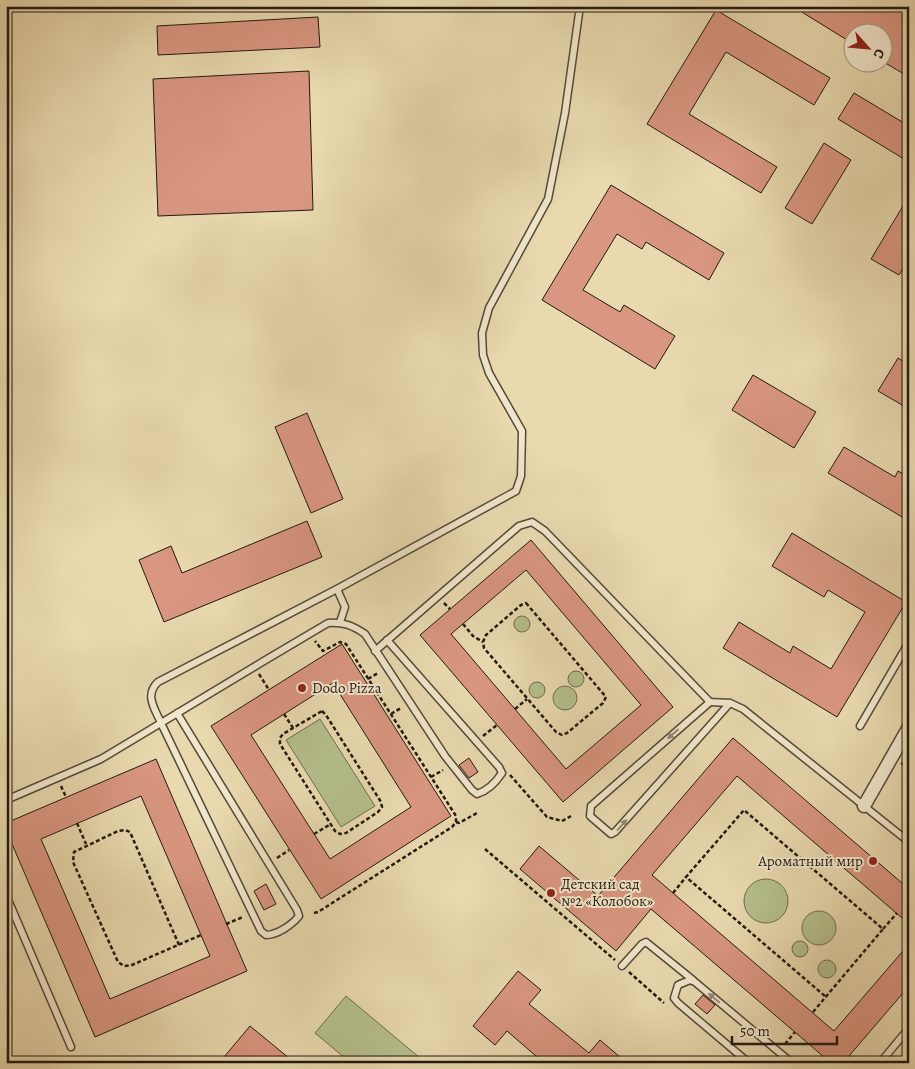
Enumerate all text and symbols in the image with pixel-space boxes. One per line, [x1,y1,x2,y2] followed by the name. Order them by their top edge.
[842,22,892,72] north arrow
[869,46,890,62] text: С
[312,678,382,698] place label: Dodo Pizza
[296,682,308,694] marker: Dodo Pizza
[668,728,680,740] one-way arrow
[616,819,628,831] one-way arrow
[757,851,863,871] place label: Ароматный мир
[867,855,879,867] marker: Ароматный мир
[561,874,654,911] place label: Детский сад №2 «Колобок»
[545,887,557,899] marker: Детский сад №2 «Колобок»
[708,992,721,1003] one-way arrow
[732,1014,838,1046] scale bar
[740,1021,770,1041] text: 50 m

